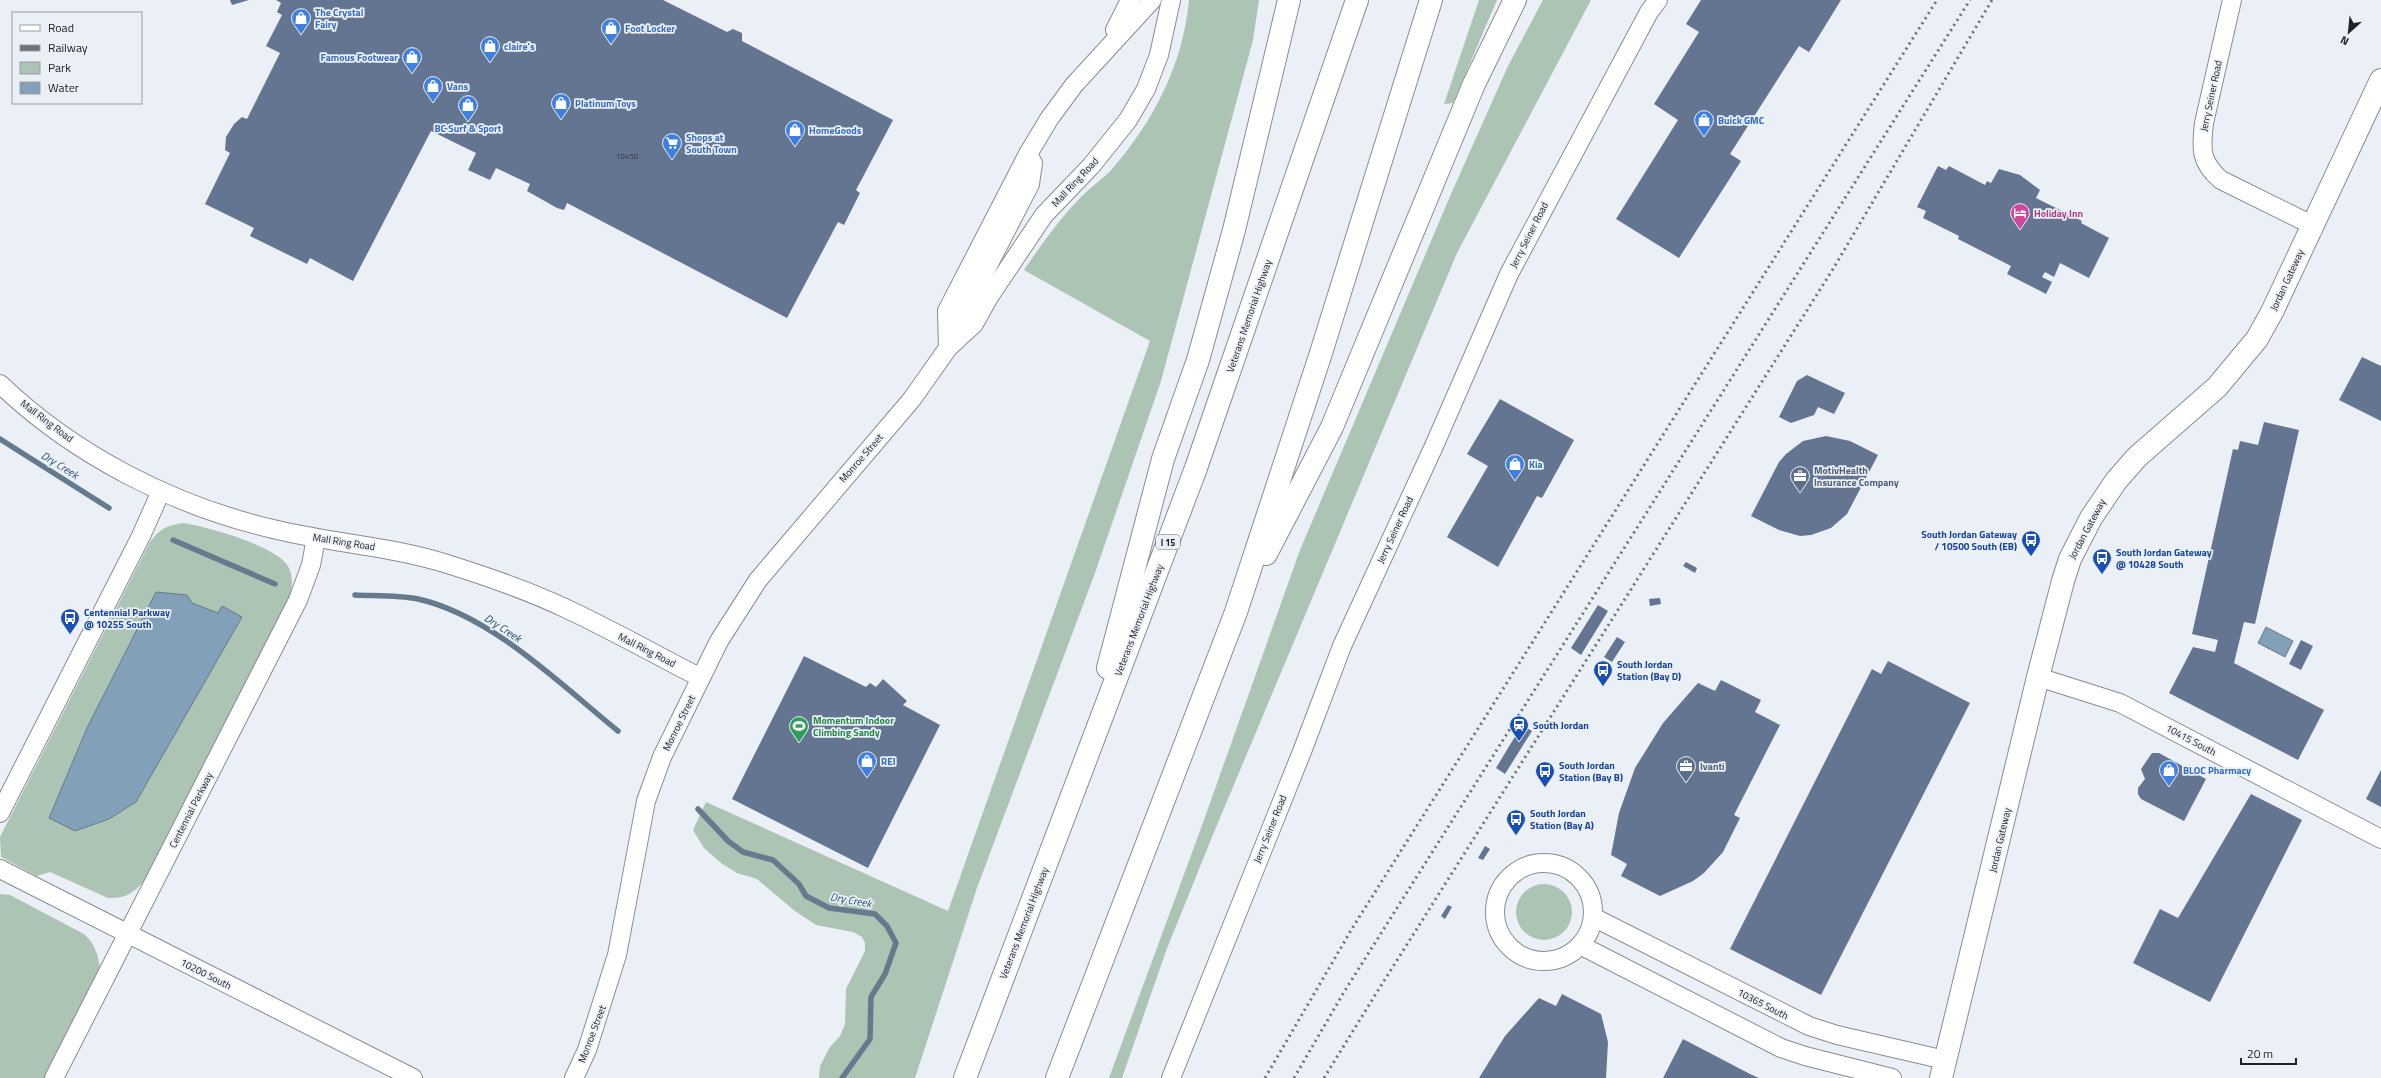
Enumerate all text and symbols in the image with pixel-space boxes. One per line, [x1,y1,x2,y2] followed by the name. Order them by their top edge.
[315,5,364,32] place label: The Crystal Fairy
[290,7,312,35] shop icon: The Crystal Fairy
[12,12,142,104] legend
[2329,12,2369,52] north arrow
[600,17,622,45] shop icon: Foot Locker
[48,18,74,37] text: Road
[625,21,675,36] place label: Foot Locker
[2337,32,2351,50] text: N
[479,35,501,63] shop icon: claire's
[48,38,88,57] text: Railway
[504,39,535,54] place label: claire's
[401,46,423,74] shop icon: Famous Footwear
[321,50,398,65] place label: Famous Footwear
[48,58,71,77] text: Park
[2196,59,2226,133] street label: Jerry Seiner Road
[422,75,444,103] shop icon: Vans
[48,78,79,97] text: Water
[447,79,468,94] place label: Vans
[550,92,572,120] shop icon: Platinum Toys
[457,94,479,122] shop icon: BC Surf & Sport
[575,96,636,111] place label: Platinum Toys
[1693,109,1715,137] shop icon: Buick GMC
[1718,113,1765,128] place label: Buick GMC
[784,119,806,147] shop icon: HomeGoods
[435,121,502,136] place label: BC Surf & Sport
[809,123,862,138] place label: HomeGoods
[686,130,737,157] place label: Shops at South Town
[661,132,683,160] supermarket icon: Shops at South Town
[616,150,639,162] house number: 10450
[1048,154,1102,210] street label: Mall Ring Road
[1506,199,1552,271] street label: Jerry Seiner Road
[2009,202,2031,230] hotel icon: Holiday Inn
[2034,206,2083,221] place label: Holiday Inn
[2266,247,2308,313] street label: Jordan Gateway
[1223,257,1275,375] street label: Veterans Memorial Highway
[17,396,77,446] street label: Mall Ring Road
[835,430,887,486] street label: Monroe Street
[38,447,83,483] water label: Dry Creek
[1504,453,1526,481] shop icon: Kia
[1529,457,1543,472] place label: Kia
[1814,463,1899,490] place label: MotivHealth Insurance Company
[1789,465,1811,493] office icon: MotivHealth Insurance Company
[1373,494,1417,566] street label: Jerry Seiner Road
[2065,496,2109,562] street label: Jordan Gateway
[1921,527,2017,554] place label: South Jordan Gateway / 10500 South (EB)
[2020,529,2042,557] bus stop icon: South Jordan Gateway / 10500 South (EB)
[312,530,376,554] street label: Mall Ring Road
[1156,535,1180,549] road number: I 15
[2116,545,2212,572] place label: South Jordan Gateway @ 10428 South
[2091,547,2113,575] bus stop icon: South Jordan Gateway @ 10428 South
[1111,562,1167,678] street label: Veterans Memorial Highway
[84,605,170,632] place label: Centennial Parkway @ 10255 South
[59,607,81,635] bus stop icon: Centennial Parkway @ 10255 South
[481,610,526,647] water label: Dry Creek
[616,629,678,671] street label: Mall Ring Road
[1617,657,1681,684] place label: South Jordan Station (Bay D)
[1592,659,1614,687] bus stop icon: South Jordan Station (Bay D)
[659,692,699,754] street label: Monroe Street
[813,713,894,740] place label: Momentum Indoor Climbing Sandy
[1508,714,1530,742] station icon: South Jordan
[788,715,810,743] sports icon: Momentum Indoor Climbing Sandy
[1533,718,1589,733] place label: South Jordan
[2163,720,2219,760] street label: 10415 South
[856,750,878,778] shop icon: REI
[881,754,896,769] place label: REI
[1675,755,1697,783] office icon: Ivanti
[1559,758,1623,785] place label: South Jordan Station (Bay B)
[1700,759,1725,774] place label: Ivanti
[2158,759,2180,787] shop icon: BLOC Pharmacy
[1534,760,1556,788] bus stop icon: South Jordan Station (Bay B)
[2183,763,2251,778] place label: BLOC Pharmacy
[165,769,217,850] street label: Centennial Parkway
[1250,793,1290,865] street label: Jerry Seiner Road
[1530,806,1594,833] place label: South Jordan Station (Bay A)
[1985,806,2015,874] street label: Jordan Gateway
[1505,808,1527,836] bus stop icon: South Jordan Station (Bay A)
[996,865,1052,981] street label: Veterans Memorial Highway
[829,889,874,912] water label: Dry Creek
[178,955,234,993] street label: 10200 South
[1735,985,1791,1023] street label: 10365 South
[574,1003,610,1065] street label: Monroe Street
[2241,1040,2296,1066] scale bar
[2247,1044,2273,1063] text: 20 m

